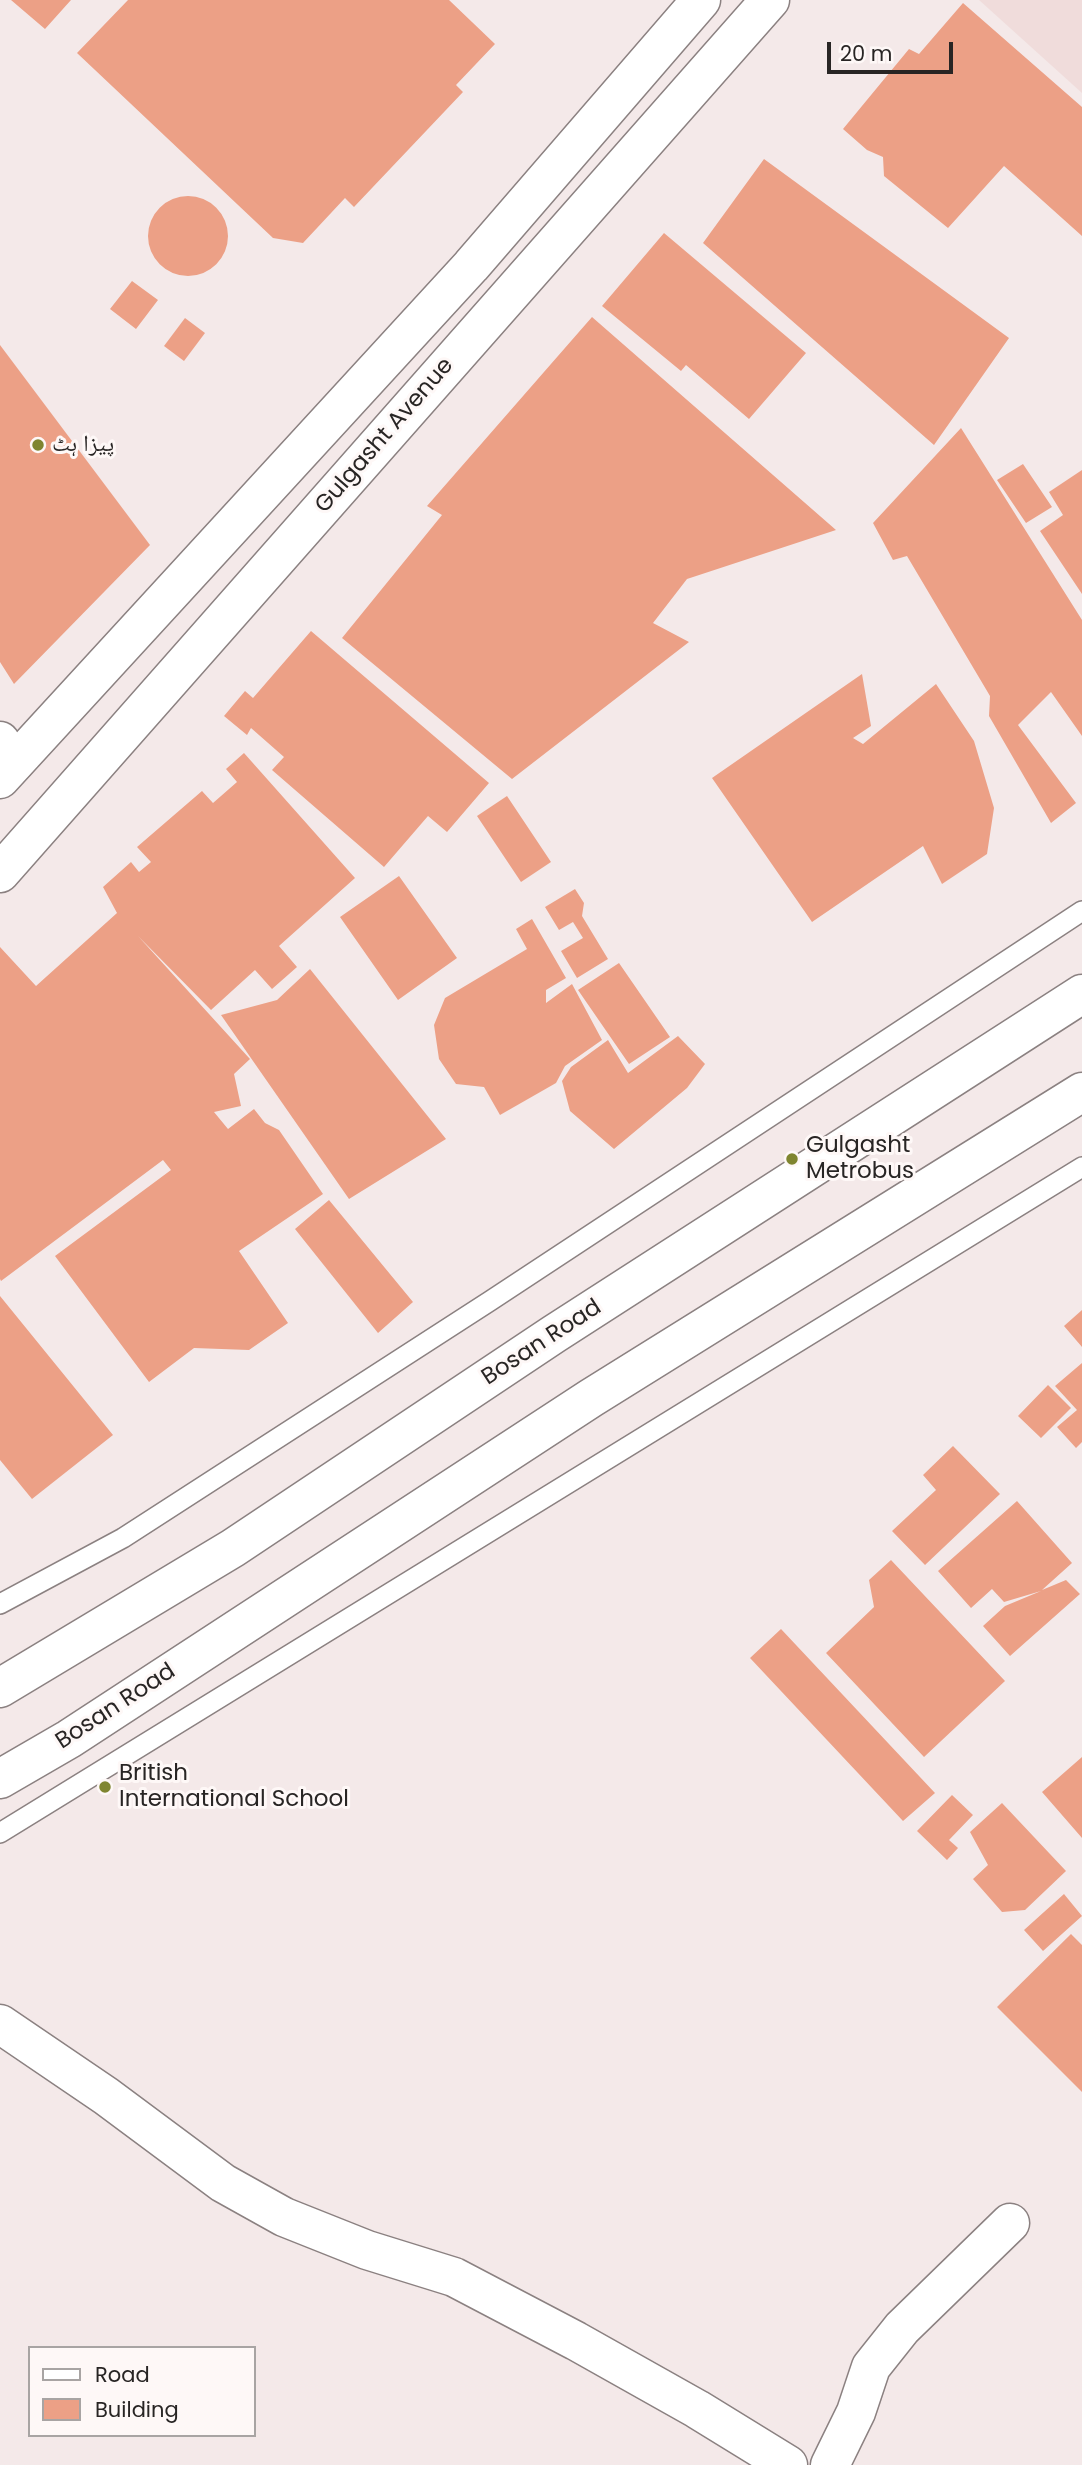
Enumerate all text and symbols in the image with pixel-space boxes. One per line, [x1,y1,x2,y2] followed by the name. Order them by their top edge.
[830,28,956,72] scale bar
[840,39,893,68] text: 20 m
[310,353,460,519] street label: Gulgasht Avenue
[52,431,114,459] place label: پیزا ہٹ
[30,437,46,453] marker: پیزا ہٹ
[806,1132,914,1186] place label: Gulgasht Metrobus
[784,1151,800,1167] marker: Gulgasht Metrobus
[477,1294,607,1392] street label: Bosan Road
[51,1658,181,1756] street label: Bosan Road
[119,1760,349,1814] place label: British International School
[97,1779,113,1795] marker: British International School
[28,2346,256,2437] legend
[95,2360,150,2389] text: Road
[95,2395,179,2424] text: Building

